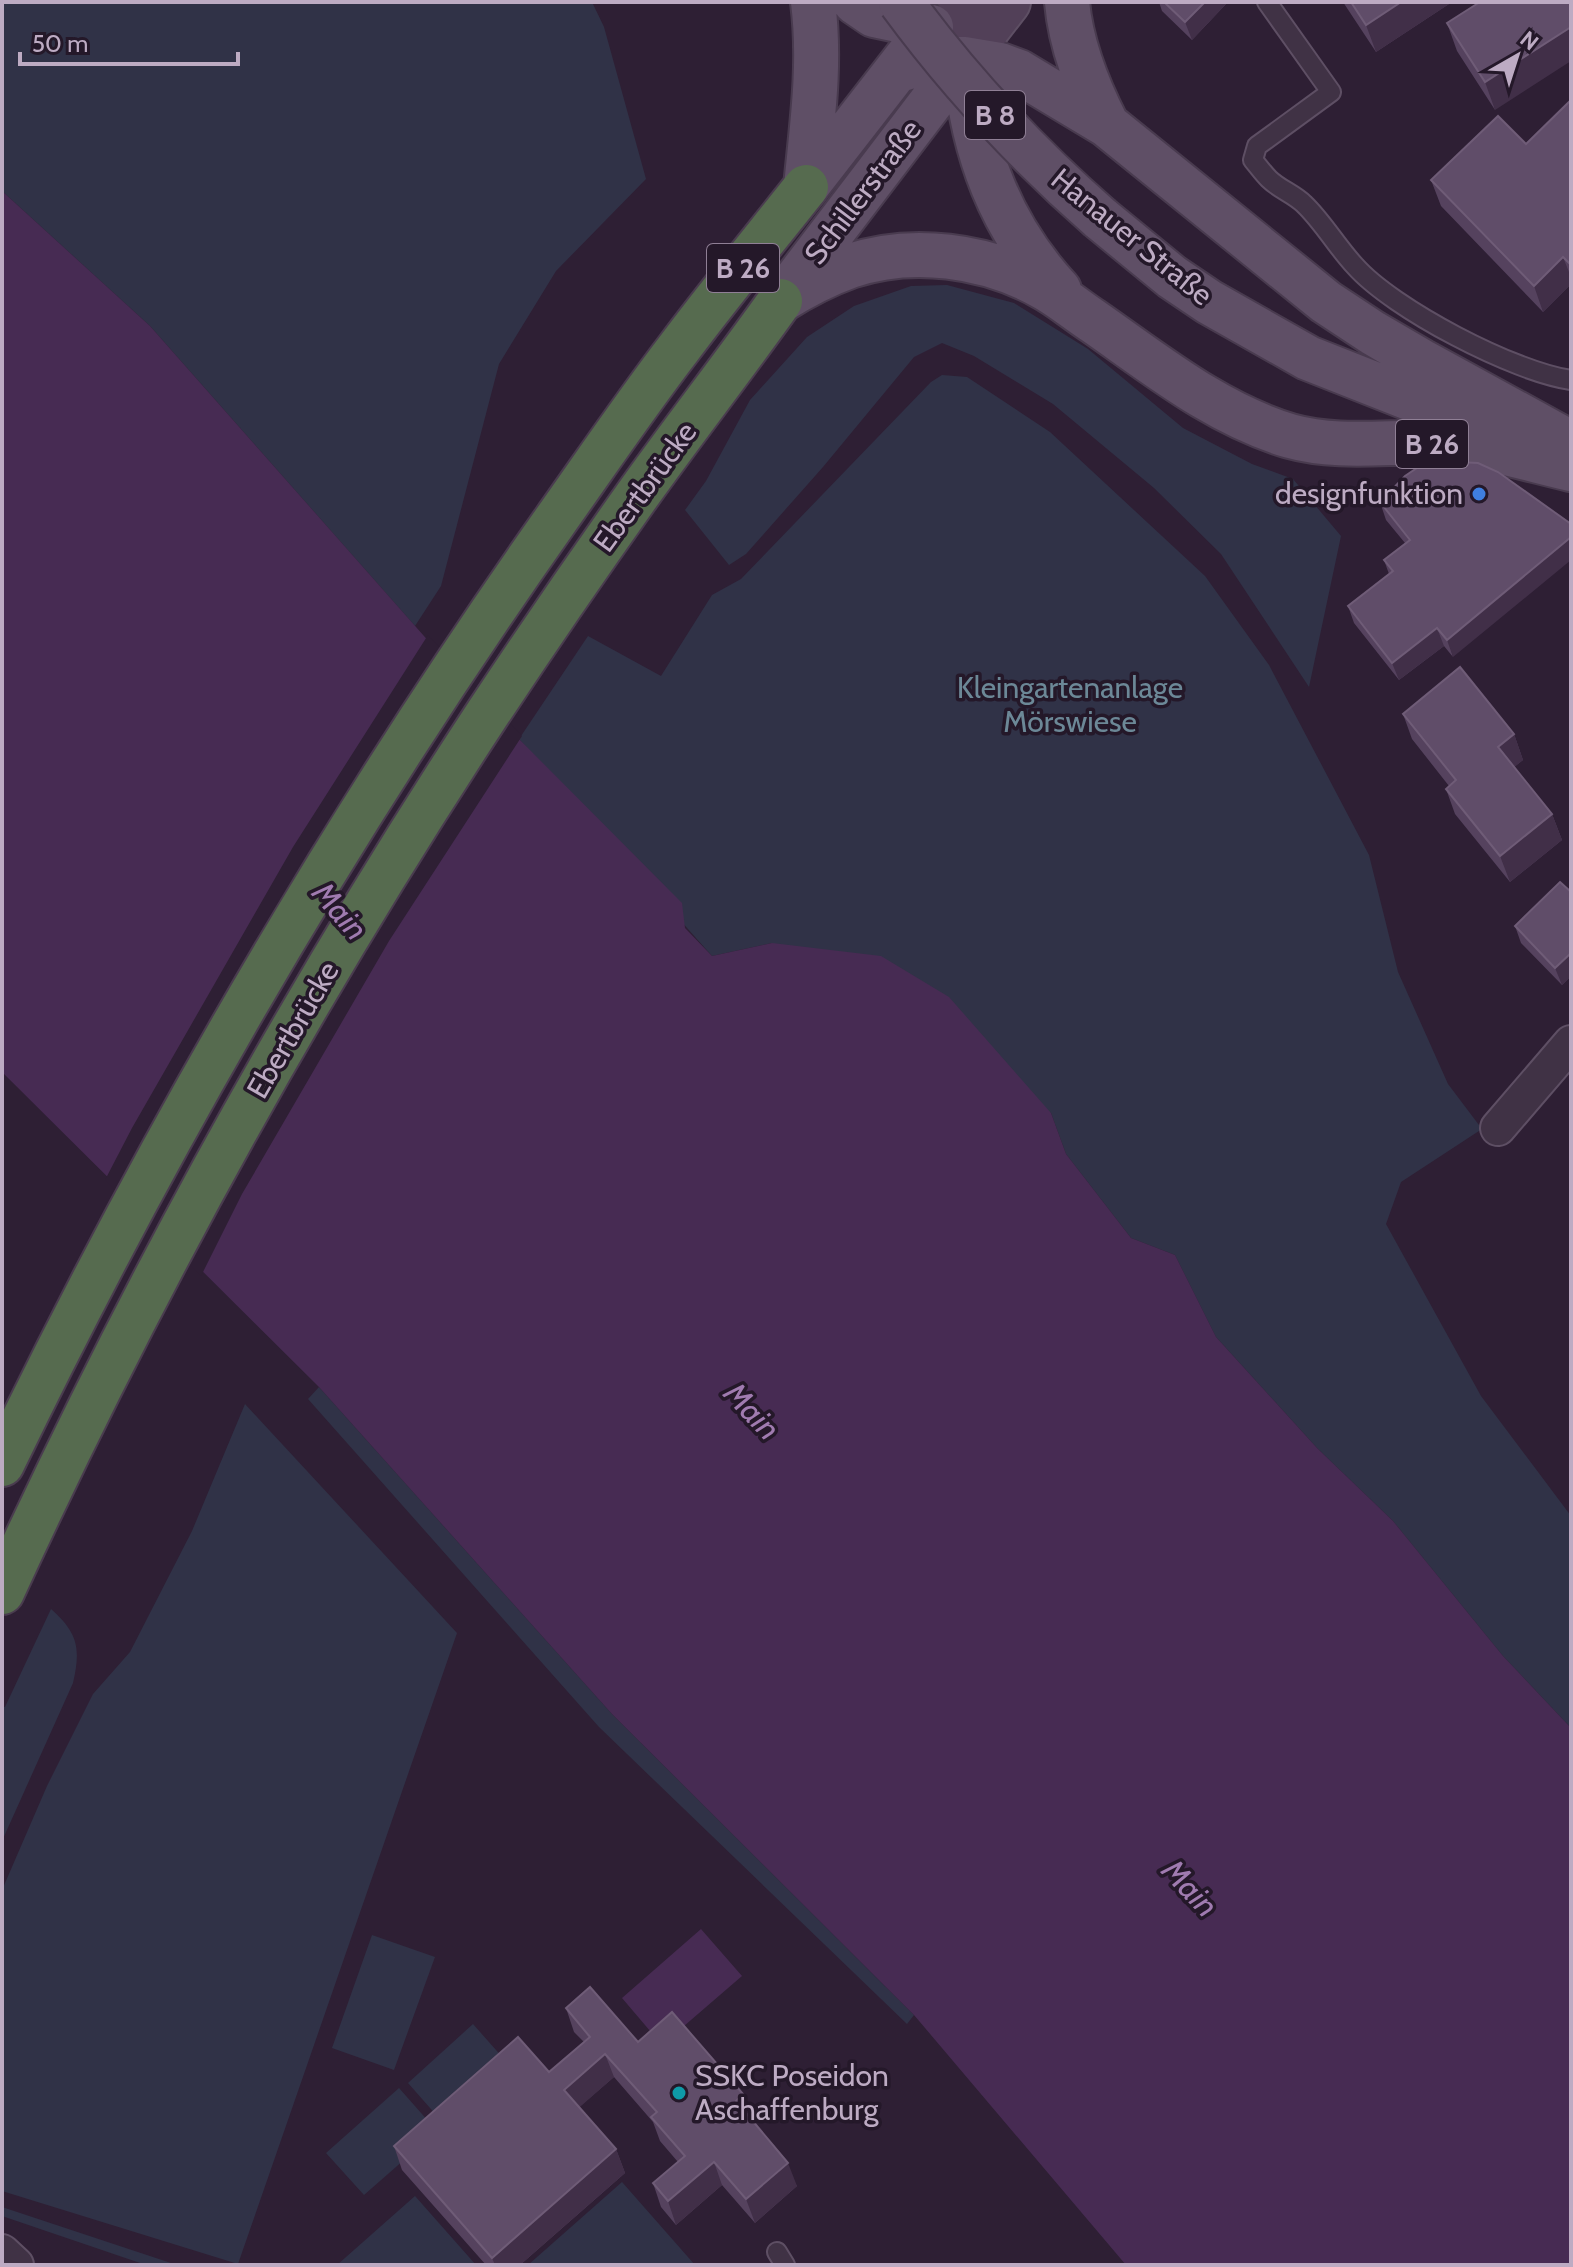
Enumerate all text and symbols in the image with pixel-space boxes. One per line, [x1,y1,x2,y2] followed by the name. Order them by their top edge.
[20,16,238,66] scale bar
[1477,16,1557,96] north arrow
[1515,25,1544,56] text: N
[32,29,88,58] text: 50 m
[965,91,1025,139] road number: B 8
[796,112,929,271] street label: Schillerstraße
[1044,160,1221,313] street label: Hanauer Straße
[707,244,779,292] road number: B 26
[585,414,704,559] street label: Ebertbrücke
[1396,420,1468,468] road number: B 26
[1275,475,1463,512] place label: designfunktion
[1470,485,1488,503] marker: designfunktion
[957,669,1183,740] park label: Kleingartenanlage Mörswiese
[304,873,376,948] water label: Main
[239,955,347,1105] street label: Ebertbrücke
[715,1373,789,1448] water label: Main
[1153,1850,1227,1925] water label: Main
[695,2057,889,2128] place label: SSKC Poseidon Aschaffenburg
[670,2084,688,2102] marker: SSKC Poseidon Aschaffenburg

